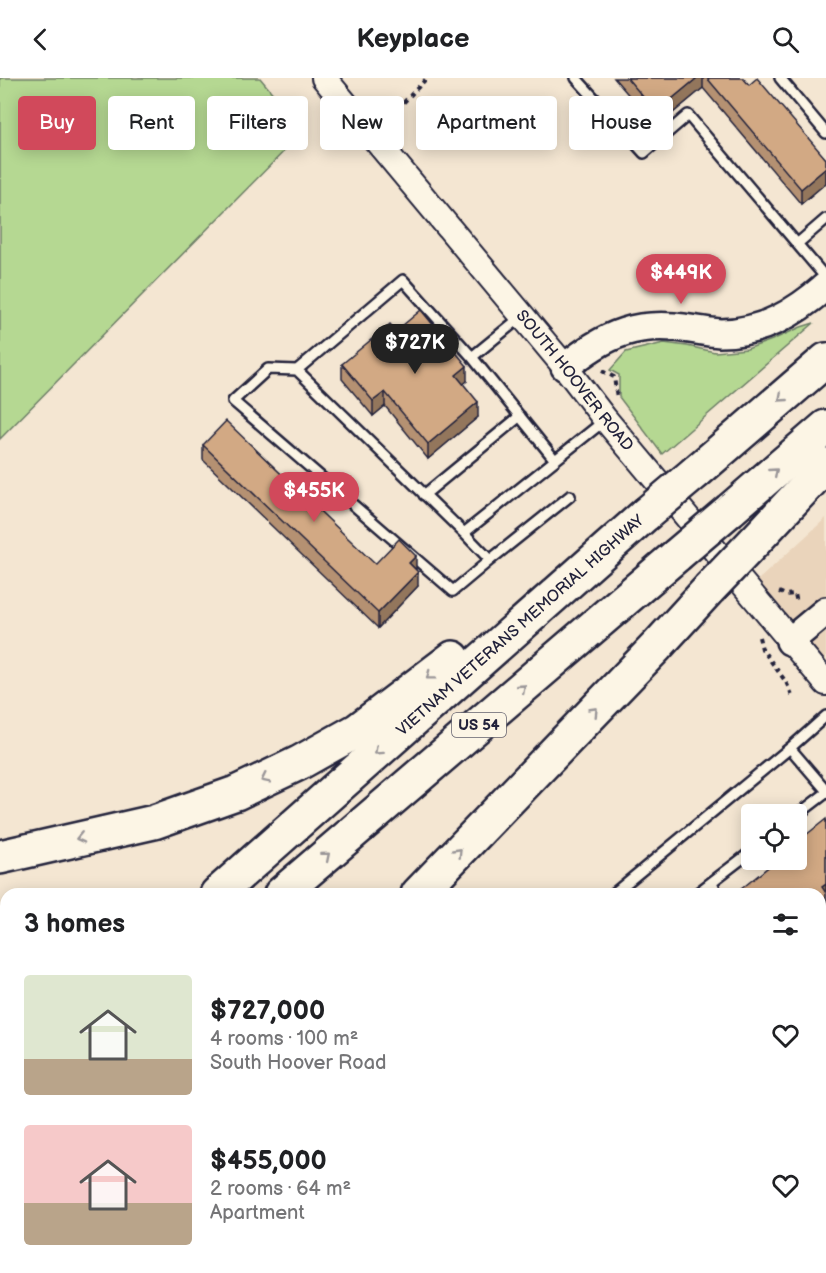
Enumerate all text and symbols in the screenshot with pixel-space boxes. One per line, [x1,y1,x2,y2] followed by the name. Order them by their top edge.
[24,23,57,56] icon: back
[356,23,470,55] text: Keyplace
[769,23,802,56] icon: search
[18,96,96,150] chip: Buy
[108,96,195,150] chip: Rent
[207,96,308,150] chip: Filters
[320,96,404,150] chip: New
[416,96,557,150] chip: Apartment
[569,96,673,150] chip: House
[639,254,723,305] pin: $449K
[650,261,712,285] text: $449K
[512,306,637,455] street label: SOUTH HOOVER ROAD
[373,324,457,375] pin: $727K
[385,331,445,355] text: $727K
[778,391,789,402] one-way arrow
[767,468,778,479] one-way arrow
[272,472,356,523] pin: $455K
[283,479,345,503] text: $455K
[393,511,648,740] street label: VIETNAM VETERANS MEMORIAL HIGHWAY
[425,668,436,679] one-way arrow
[515,684,526,695] one-way arrow
[586,708,597,719] one-way arrow
[452,713,506,737] road number: US 54
[374,744,385,755] one-way arrow
[261,771,272,783] one-way arrow
[741,804,807,870] map controls
[741,804,807,870] button: locate
[75,831,85,844] one-way arrow
[451,848,462,859] one-way arrow
[319,852,330,863] one-way arrow
[769,908,802,941] icon: filters
[24,909,125,940] text: 3 homes
[210,996,325,1027] text: $727,000
[72,999,144,1071] icon: home
[769,1019,802,1052] icon: heart
[210,1027,358,1051] text: 4 rooms · 100 m²
[210,1051,386,1075] text: South Hoover Road
[210,1146,327,1177] text: $455,000
[72,1149,144,1221] icon: home
[769,1169,802,1202] icon: heart
[210,1177,351,1201] text: 2 rooms · 64 m²
[210,1201,305,1225] text: Apartment

